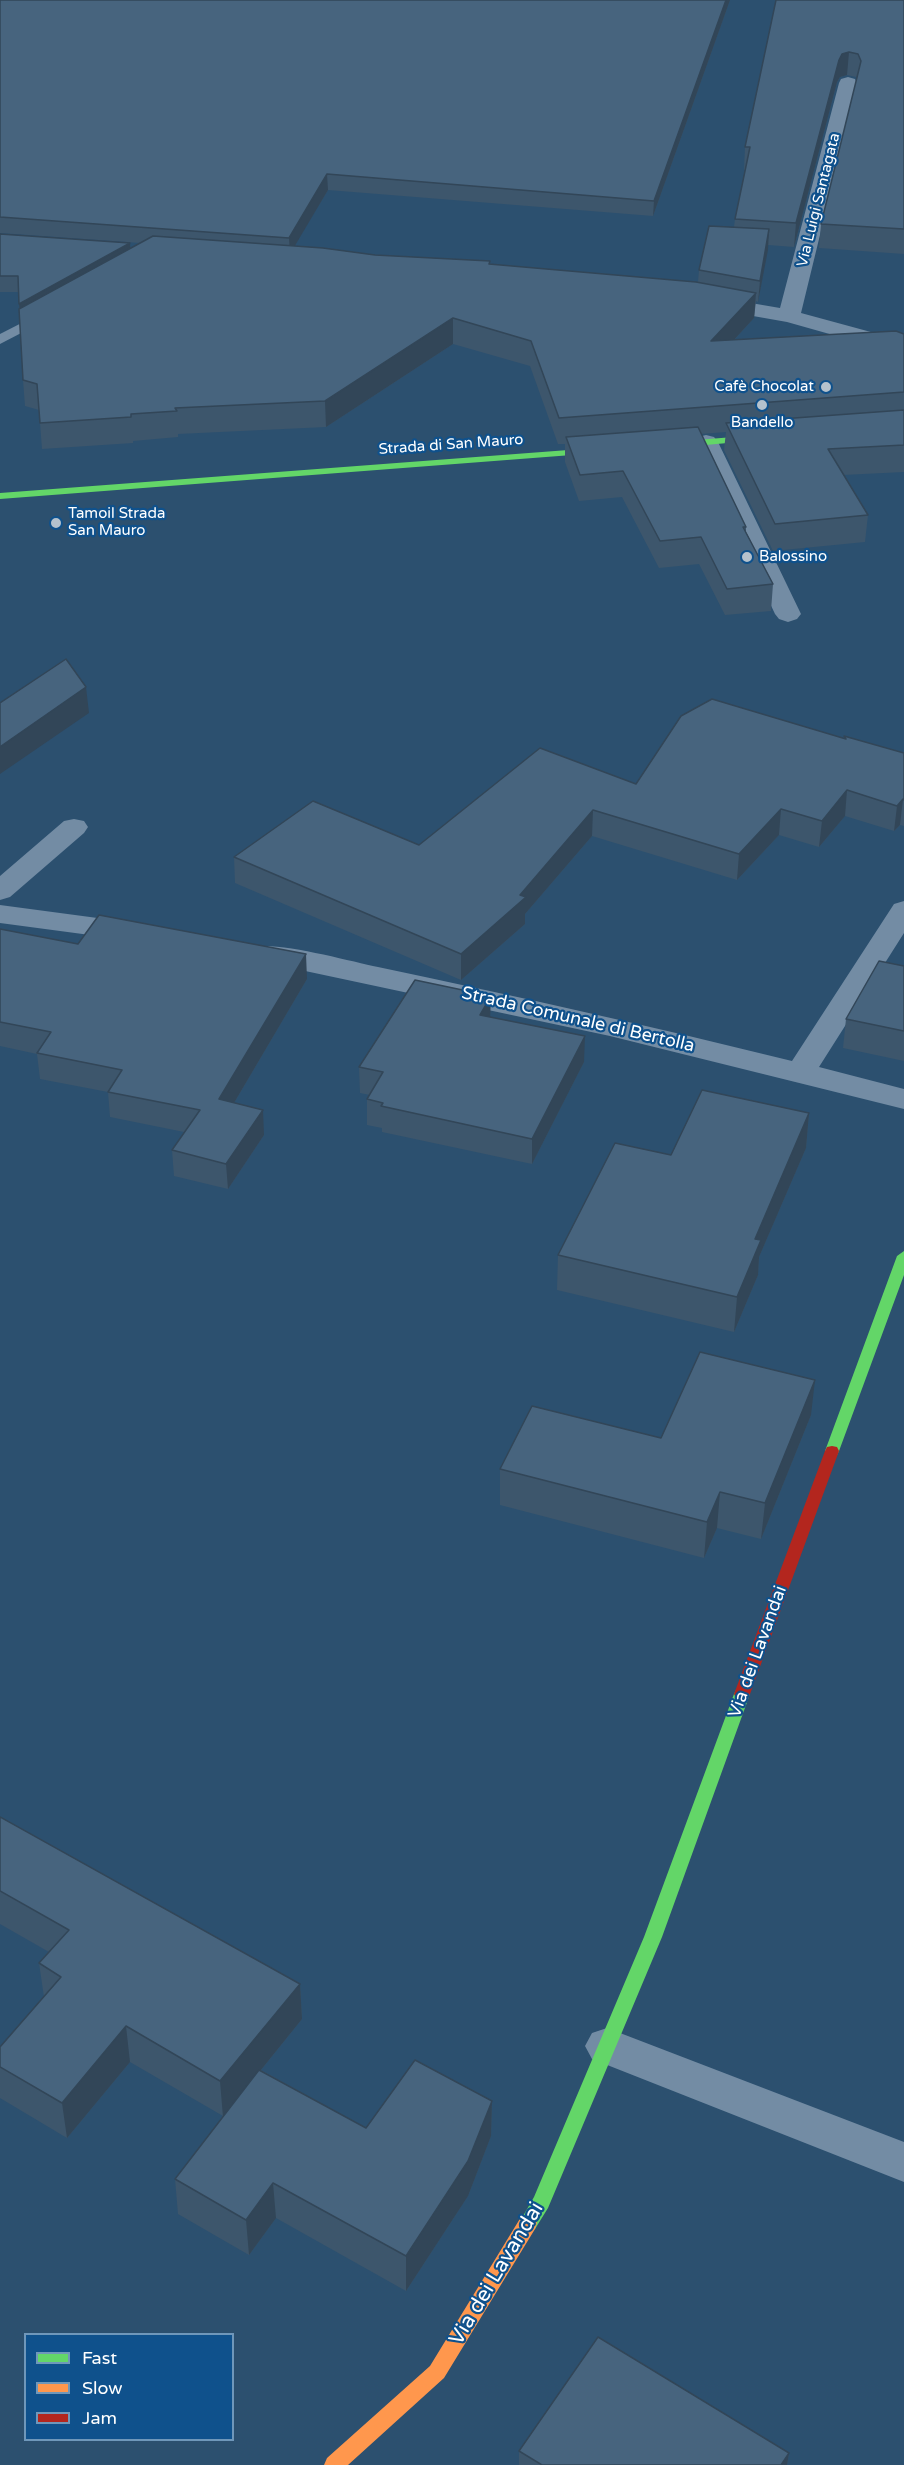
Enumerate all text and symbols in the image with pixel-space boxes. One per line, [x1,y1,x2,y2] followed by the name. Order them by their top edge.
[794,131,844,269] street label: Via Luigi Santagata
[714,378,814,396] place label: Cafè Chocolat
[819,380,833,394] marker: Cafè Chocolat
[755,398,769,412] marker: Bandello
[731,414,793,432] place label: Bandello
[378,431,524,459] street label: Strada di San Mauro
[68,505,165,540] place label: Tamoil Strada San Mauro
[49,516,63,530] marker: Tamoil Strada San Mauro
[759,548,827,566] place label: Balossino
[740,550,754,564] marker: Balossino
[459,983,697,1057] street label: Strada Comunale di Bertolla
[724,1583,792,1721] street label: Via dei Lavandai
[444,2198,550,2350] street label: Via dei Lavandai
[24,2333,234,2441] legend
[82,2347,117,2369] text: Fast
[82,2377,123,2399] text: Slow
[82,2407,117,2429] text: Jam

